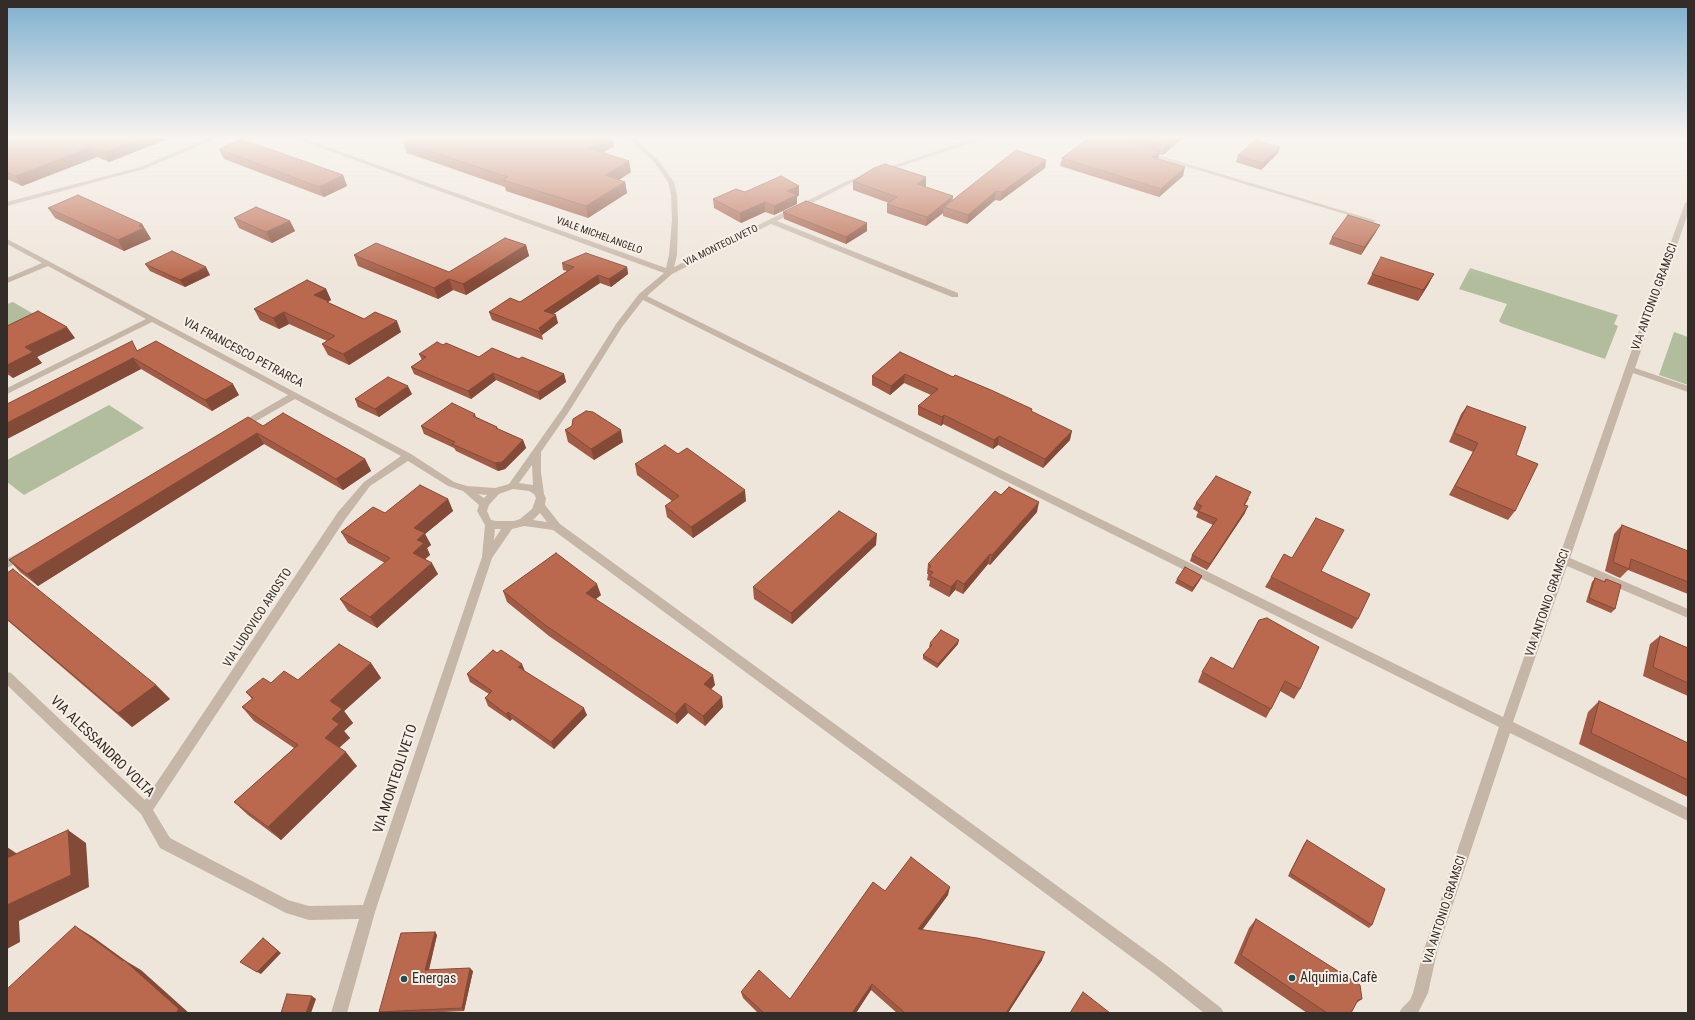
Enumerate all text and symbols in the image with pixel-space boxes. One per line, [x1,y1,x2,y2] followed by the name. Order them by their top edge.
[554,215,644,257] street label: VIALE MICHELANGELO
[682,223,760,269] street label: VIA MONTEOLIVETO
[1629,242,1681,352] street label: VIA ANTONIO GRAMSCI
[180,315,306,391] street label: VIA FRANCESCO PETRARCA
[1523,547,1573,659] street label: VIA ANTONIO GRAMSCI
[221,566,295,670] street label: VIA LUDOVICO ARIOSTO
[46,693,158,801] street label: VIA ALESSANDRO VOLTA
[370,722,422,836] street label: VIA MONTEOLIVETO
[1421,854,1469,966] street label: VIA ANTONIO GRAMSCI
[1300,970,1377,986] place label: Alquimia Cafè
[412,971,456,987] place label: Energas
[1287,973,1297,983] marker: Alquimia Cafè
[399,974,409,984] marker: Energas

